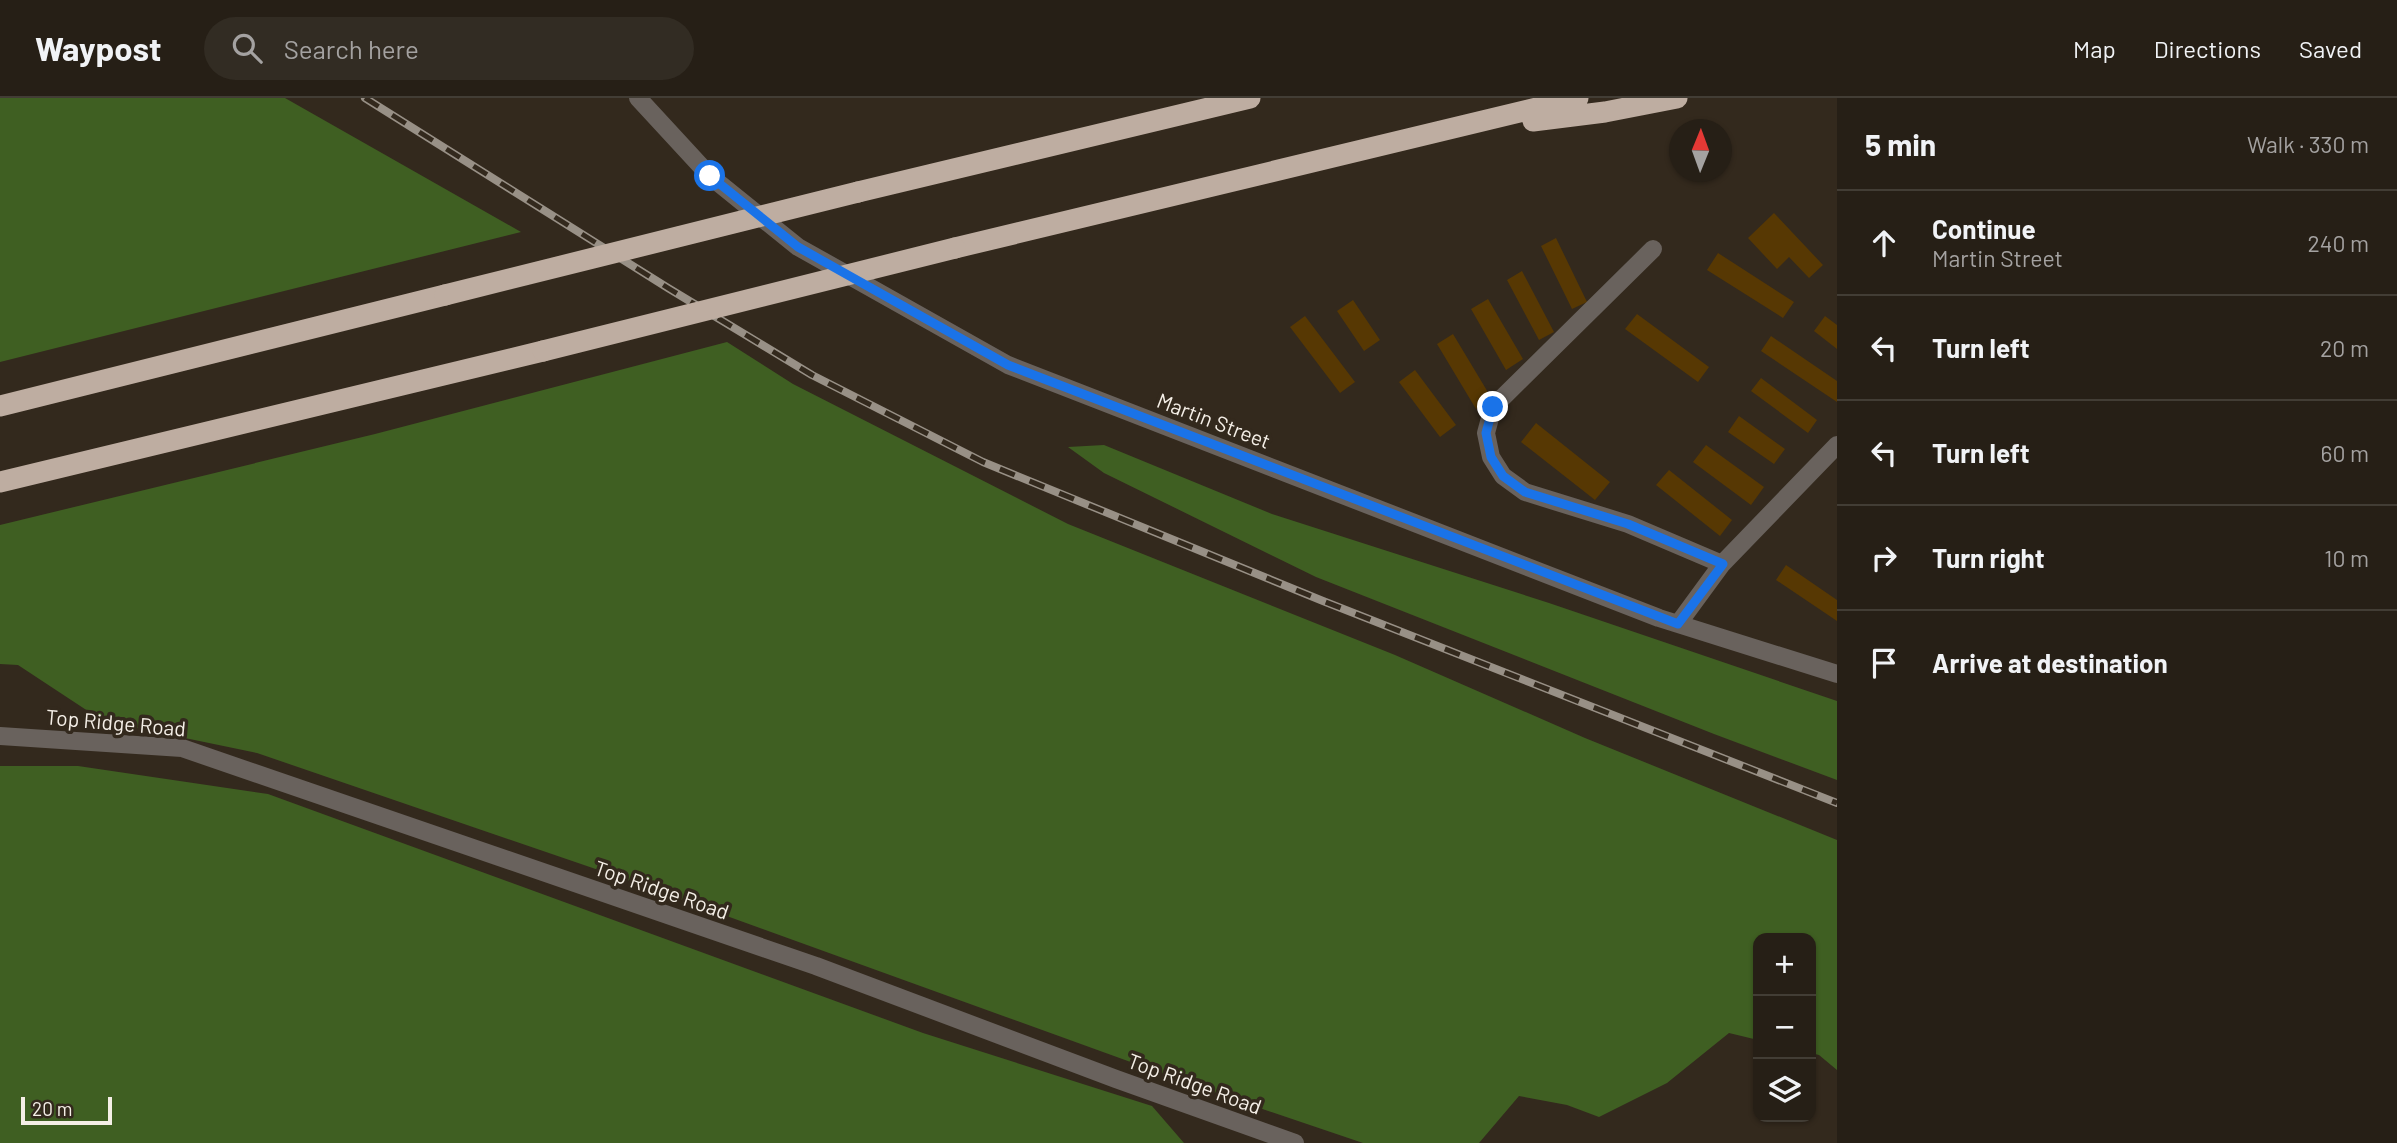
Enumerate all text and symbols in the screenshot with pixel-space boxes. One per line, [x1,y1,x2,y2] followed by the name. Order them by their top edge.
[204,17,694,80] search box
[35,28,162,68] text: Waypost
[228,29,266,67] icon: search
[284,33,419,64] text: Search here
[2073,34,2116,63] text: Map
[2154,34,2261,63] text: Directions
[2299,34,2362,63] text: Saved
[1669,119,1732,182] north arrow
[1865,126,1936,162] text: 5 min
[2247,130,2369,158] text: Walk · 330 m
[694,160,725,191] route start
[1932,213,2036,244] text: Continue
[1865,224,1903,262] icon: ahead
[2307,229,2369,257] text: 240 m
[1932,244,2063,272] text: Martin Street
[1865,329,1903,367] icon: left
[1932,332,2030,363] text: Turn left
[2320,334,2369,362] text: 20 m
[1154,387,1274,453] street label: Martin Street
[1477,391,1508,422] route end
[1865,434,1903,472] icon: left
[1932,437,2030,468] text: Turn left
[2321,439,2369,467] text: 60 m
[1865,539,1903,577] icon: right
[1932,542,2045,573] text: Turn right
[2324,544,2369,572] text: 10 m
[1865,644,1903,682] icon: arrive
[1932,647,2168,678] text: Arrive at destination
[45,703,187,741] street label: Top Ridge Road
[592,854,732,924] street label: Top Ridge Road
[1753,933,1816,1122] map controls
[1753,933,1816,996] button: +
[1753,996,1816,1059] button: −
[1125,1047,1265,1119] street label: Top Ridge Road
[1753,1059,1816,1122] button: layers
[21,1094,112,1126] scale bar
[32,1097,72,1120] text: 20 m

